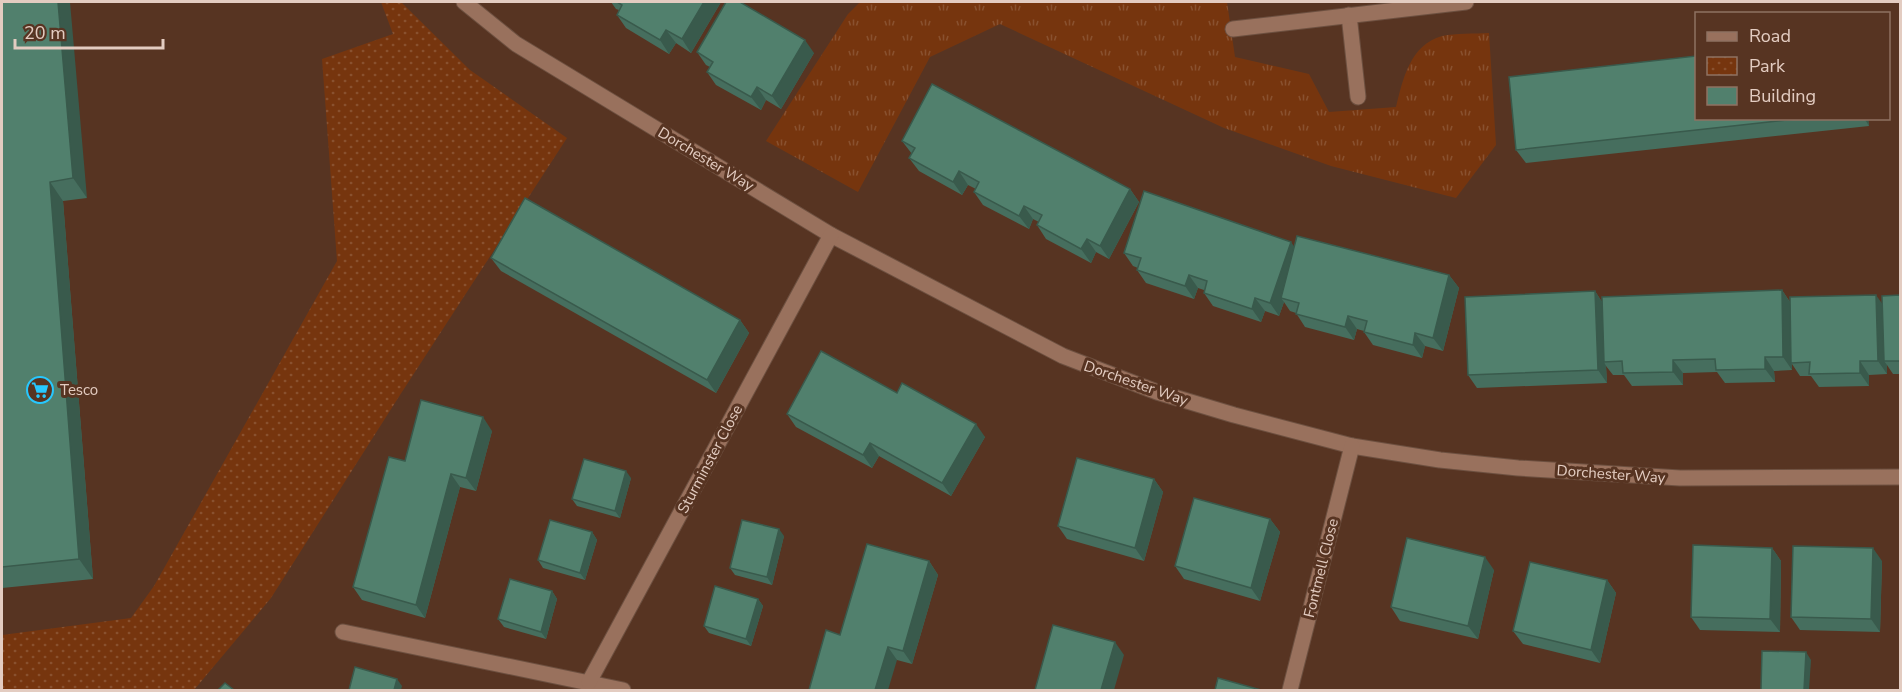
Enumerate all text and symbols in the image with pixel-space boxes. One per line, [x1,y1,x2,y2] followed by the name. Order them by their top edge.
[15,12,164,50] scale bar
[1695,12,1890,120] legend
[24,21,66,45] text: 20 m
[1749,24,1791,48] text: Road
[1749,54,1786,78] text: Park
[1749,84,1816,108] text: Building
[654,122,758,196] street label: Dorchester Way
[1081,356,1191,410] street label: Dorchester Way
[25,375,55,405] supermarket icon: Tesco
[60,380,98,400] place label: Tesco
[673,401,747,517] street label: Sturminster Close
[1556,460,1666,488] street label: Dorchester Way
[1299,516,1343,620] street label: Fontmell Close

